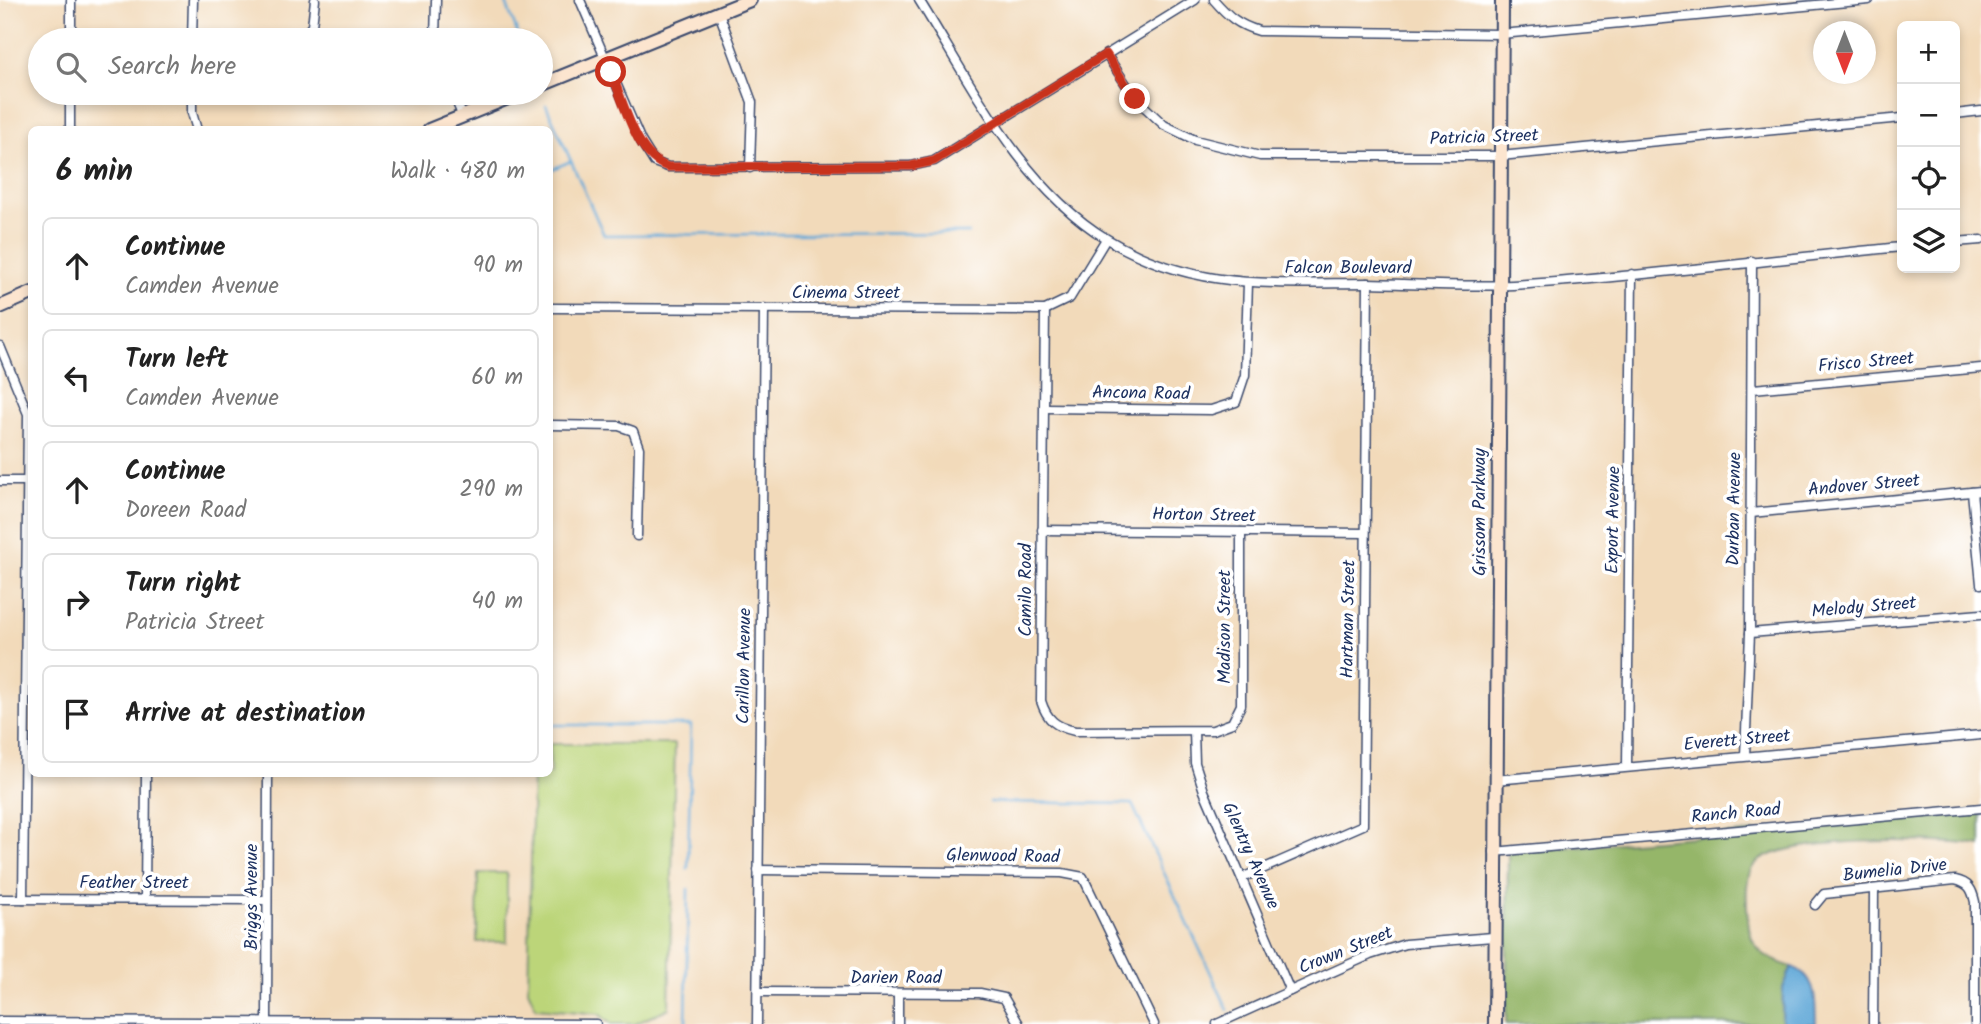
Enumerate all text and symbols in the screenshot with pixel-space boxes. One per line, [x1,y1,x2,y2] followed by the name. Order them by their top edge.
[1813,21,1876,84] north arrow
[1897,21,1960,273] map controls
[1897,21,1960,84] button: +
[28,28,553,105] search box
[108,46,236,88] text: Search here
[52,48,90,86] icon: search
[595,56,626,87] route start
[1119,83,1150,114] route end
[1897,84,1960,147] button: −
[1429,122,1540,154] street label: Patricia Street
[1897,147,1960,210] button: locate
[56,148,133,196] text: 6 min
[390,154,525,190] text: Walk · 480 m
[1897,210,1960,273] button: layers
[125,227,226,269] text: Continue
[58,247,96,285] icon: ahead
[473,248,523,284] text: 90 m
[1284,254,1413,283] street label: Falcon Boulevard
[125,269,279,305] text: Camden Avenue
[792,279,901,308] street label: Cinema Street
[125,339,228,381] text: Turn left
[1817,344,1916,382] street label: Frisco Street
[58,359,96,397] icon: left
[471,360,523,396] text: 60 m
[1092,379,1191,409] street label: Ancona Road
[125,381,279,417] text: Camden Avenue
[1466,447,1495,576] street label: Grissom Parkway
[125,451,226,493] text: Continue
[1720,452,1750,566] street label: Durban Avenue
[1599,466,1629,574] street label: Export Avenue
[1807,467,1922,505] street label: Andover Street
[58,471,96,509] icon: ahead
[459,472,523,508] text: 290 m
[125,493,246,529] text: Doreen Road
[1152,501,1257,531] street label: Horton Street
[1012,542,1041,637] street label: Camilo Road
[1333,558,1365,679] street label: Hartman Street
[125,563,241,605] text: Turn right
[1211,569,1240,684] street label: Madison Street
[58,583,96,621] icon: right
[471,584,523,620] text: 40 m
[1810,589,1919,627] street label: Melody Street
[125,605,264,641] text: Patricia Street
[729,608,761,724] street label: Carillon Avenue
[125,693,365,735] text: Arrive at destination
[58,695,96,733] icon: arrive
[1682,722,1793,760] street label: Everett Street
[1690,796,1783,832] street label: Ranch Road
[1213,798,1287,914] street label: Glentry Avenue
[946,842,1061,873] street label: Glenwood Road
[238,844,267,950] street label: Briggs Avenue
[1842,851,1948,891] street label: Bumelia Drive
[79,869,190,898] street label: Feather Street
[1294,919,1399,983] street label: Crown Street
[850,964,943,993] street label: Darien Road

